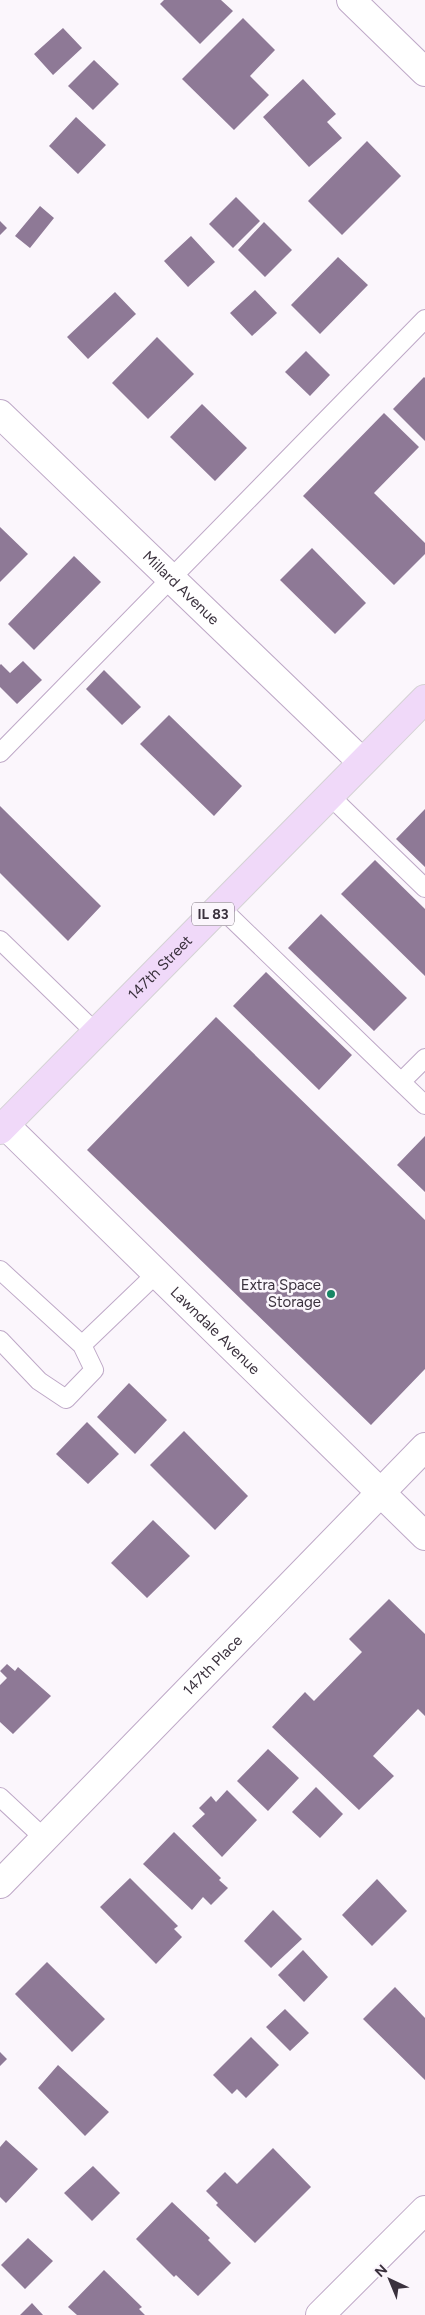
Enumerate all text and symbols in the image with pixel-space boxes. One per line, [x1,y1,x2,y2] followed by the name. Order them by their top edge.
[139,547,223,629] street label: Millard Avenue
[192,902,234,926] road number: IL 83
[124,931,196,1004] street label: 147th Street
[241,1276,321,1311] place label: Extra Space Storage
[167,1283,264,1378] street label: Lawndale Avenue
[325,1288,337,1300] marker: Extra Space Storage
[179,1631,246,1699] street label: 147th Place
[365,2255,415,2305] north arrow
[372,2261,391,2281] text: N

